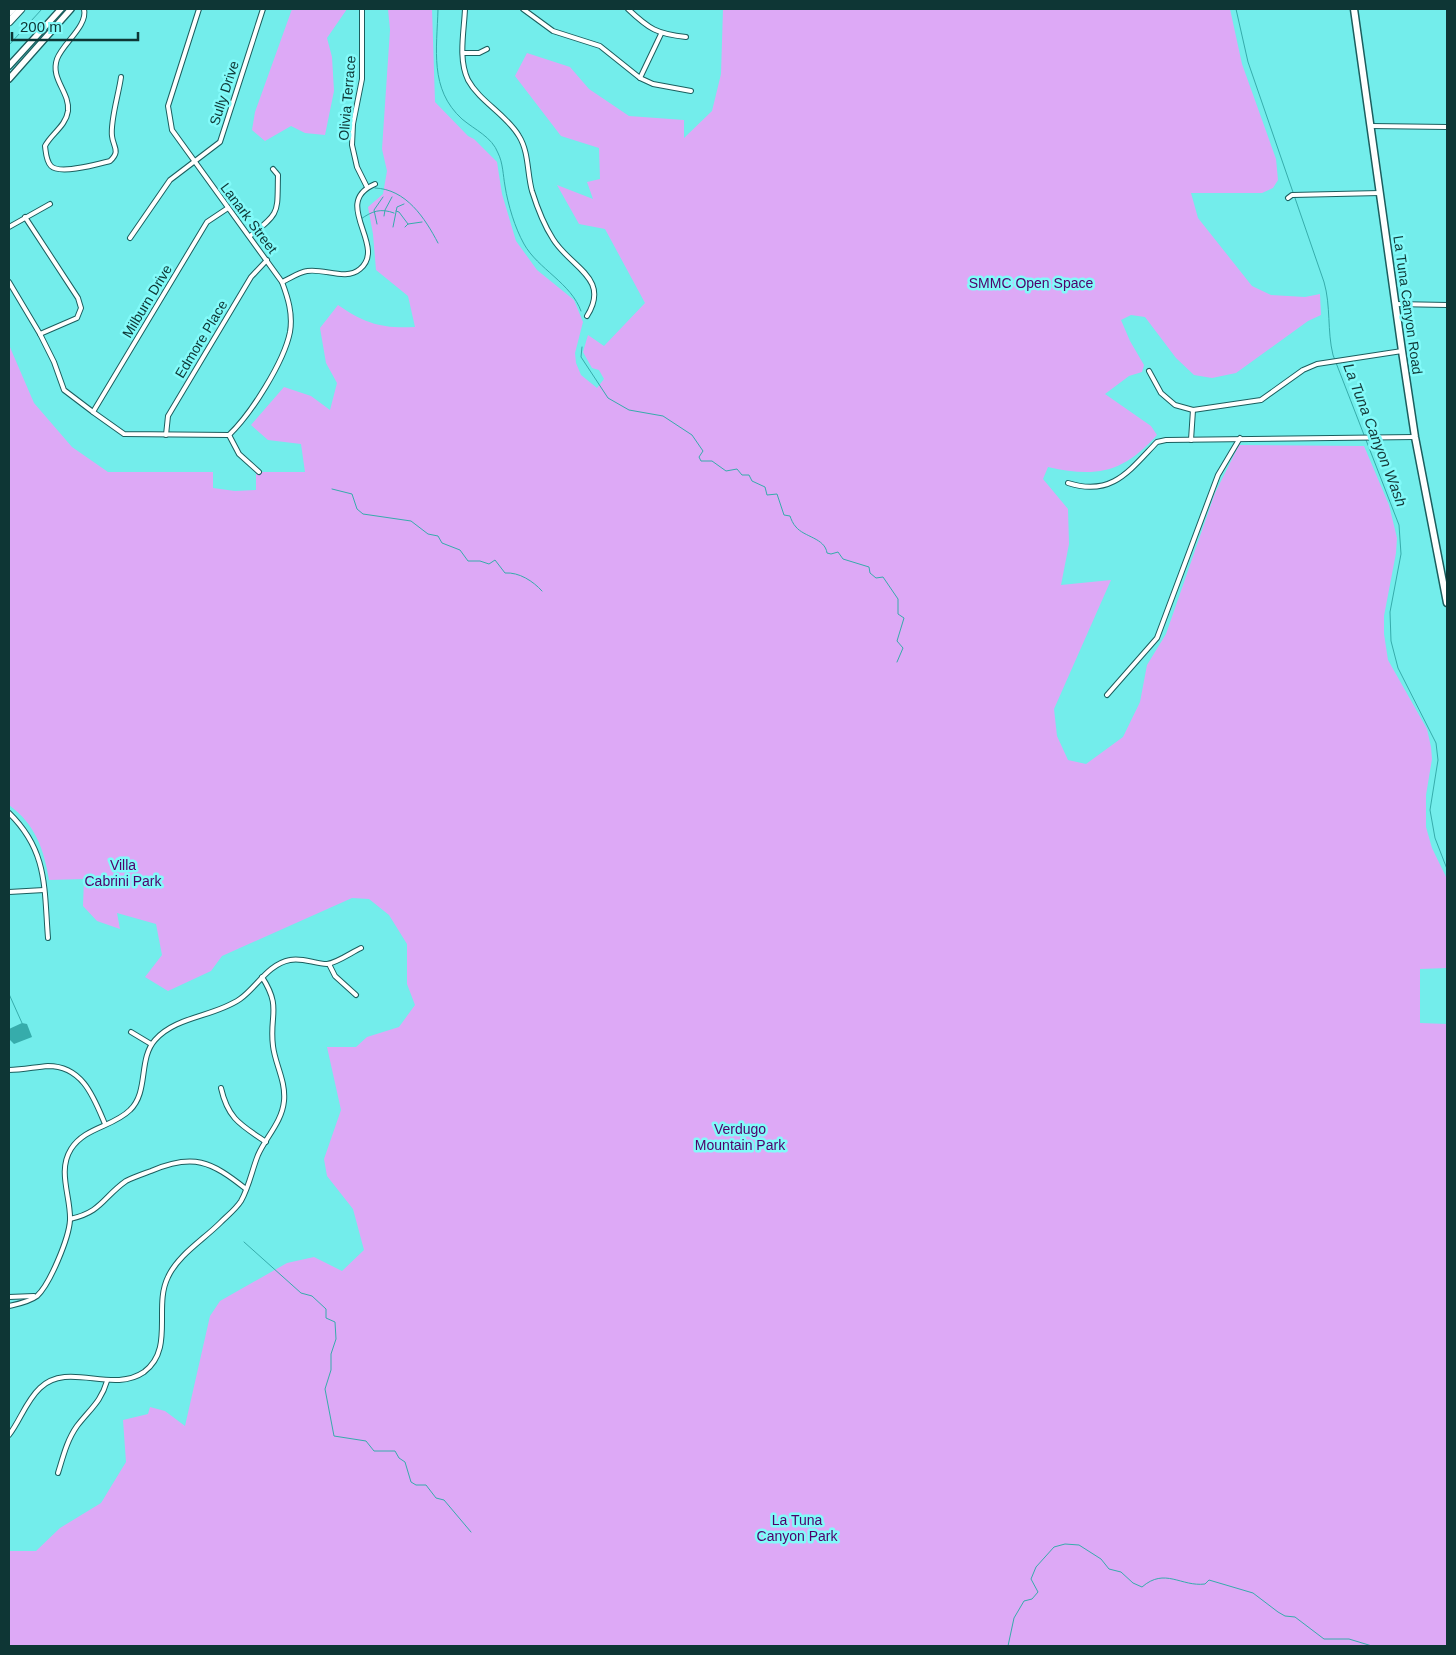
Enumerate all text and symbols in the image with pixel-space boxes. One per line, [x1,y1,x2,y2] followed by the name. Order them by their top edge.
[12,10,139,42] scale bar
[20,18,62,35] text: 200 m
[335,55,359,141] street label: Olivia Terrace
[206,59,242,127] street label: Sully Drive
[217,180,281,256] street label: Lanark Street
[1390,235,1426,375] street label: La Tuna Canyon Road
[119,261,175,340] street label: Milburn Drive
[969,275,1093,291] park label: SMMC Open Space
[171,297,231,381] street label: Edmore Place
[1340,361,1411,509] water label: La Tuna Canyon Wash
[84,857,163,889] park label: Villa Cabrini Park
[695,1121,786,1153] park label: Verdugo Mountain Park
[757,1512,838,1544] park label: La Tuna Canyon Park

